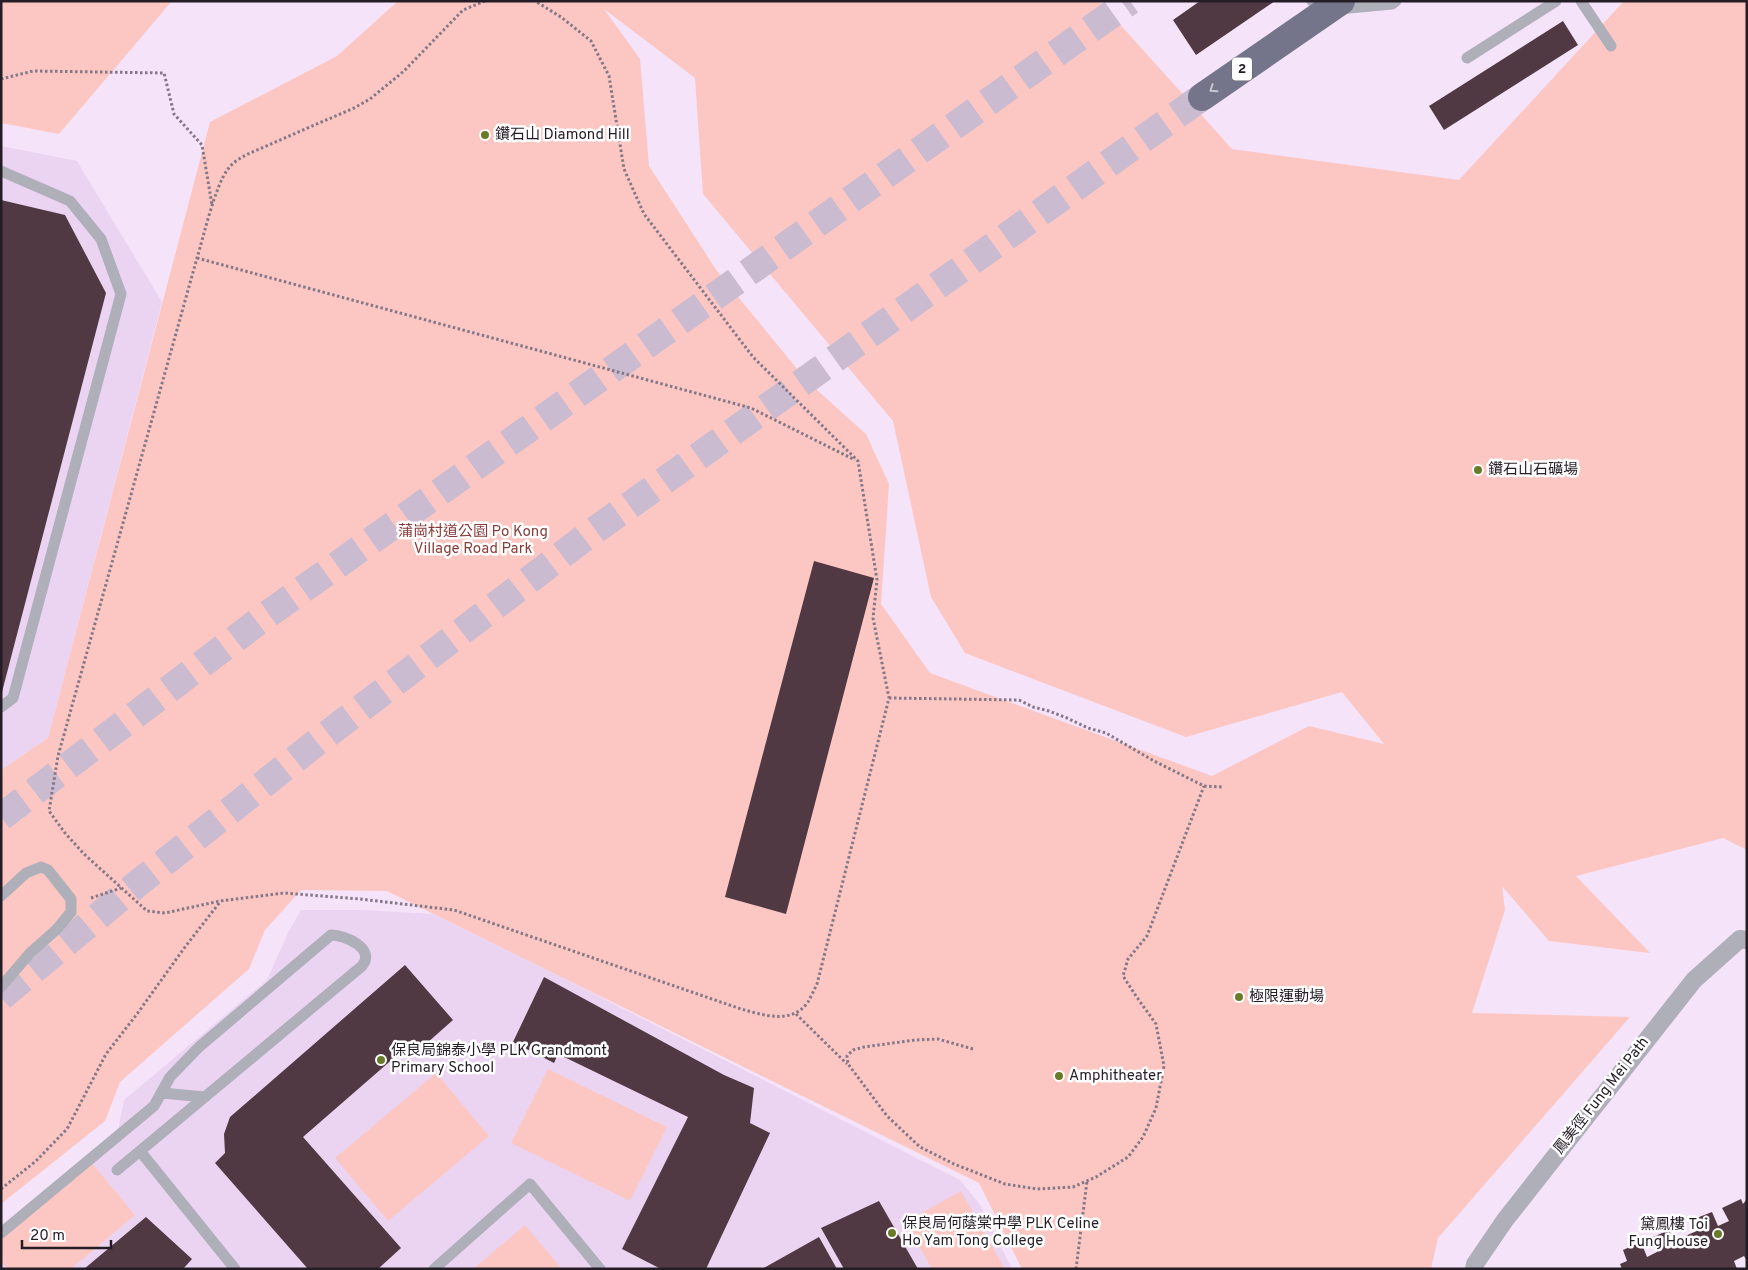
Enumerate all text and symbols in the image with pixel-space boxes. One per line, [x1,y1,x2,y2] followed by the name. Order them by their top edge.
[1232,58,1252,80] road number: 2
[1210,83,1219,92] one-way arrow
[495,125,630,145] place label: 鑽石山 Diamond Hill
[479,129,491,141] marker: 鑽石山 Diamond Hill
[1488,460,1578,480] place label: 鑽石山石礦場
[1472,464,1484,476] marker: 鑽石山石礦場
[398,522,548,559] park label: 蒲崗村道公園 Po Kong Village Road Park
[1249,988,1324,1007] place label: 極限運動場
[1233,991,1245,1003] marker: 極限運動場
[1550,1034,1654,1158] street label: 鳳美徑 Fung Mei Path
[391,1041,607,1078] place label: 保良局錦泰小學 PLK Grandmont Primary School
[375,1054,387,1066] marker: 保良局錦泰小學 PLK Grandmont Primary School
[1069,1067,1162,1086] place label: Amphitheater
[1053,1070,1065,1082] marker: Amphitheater
[902,1214,1099,1251] place label: 保良局何蔭棠中學 PLK Celine Ho Yam Tong College
[1629,1215,1708,1252] place label: 黛鳳樓 Toi Fung House
[22,1218,111,1250] scale bar
[30,1227,65,1246] text: 20 m
[886,1227,898,1239] marker: 保良局何蔭棠中學 PLK Celine Ho Yam Tong College
[1712,1228,1724,1240] marker: 黛鳳樓 Toi Fung House

